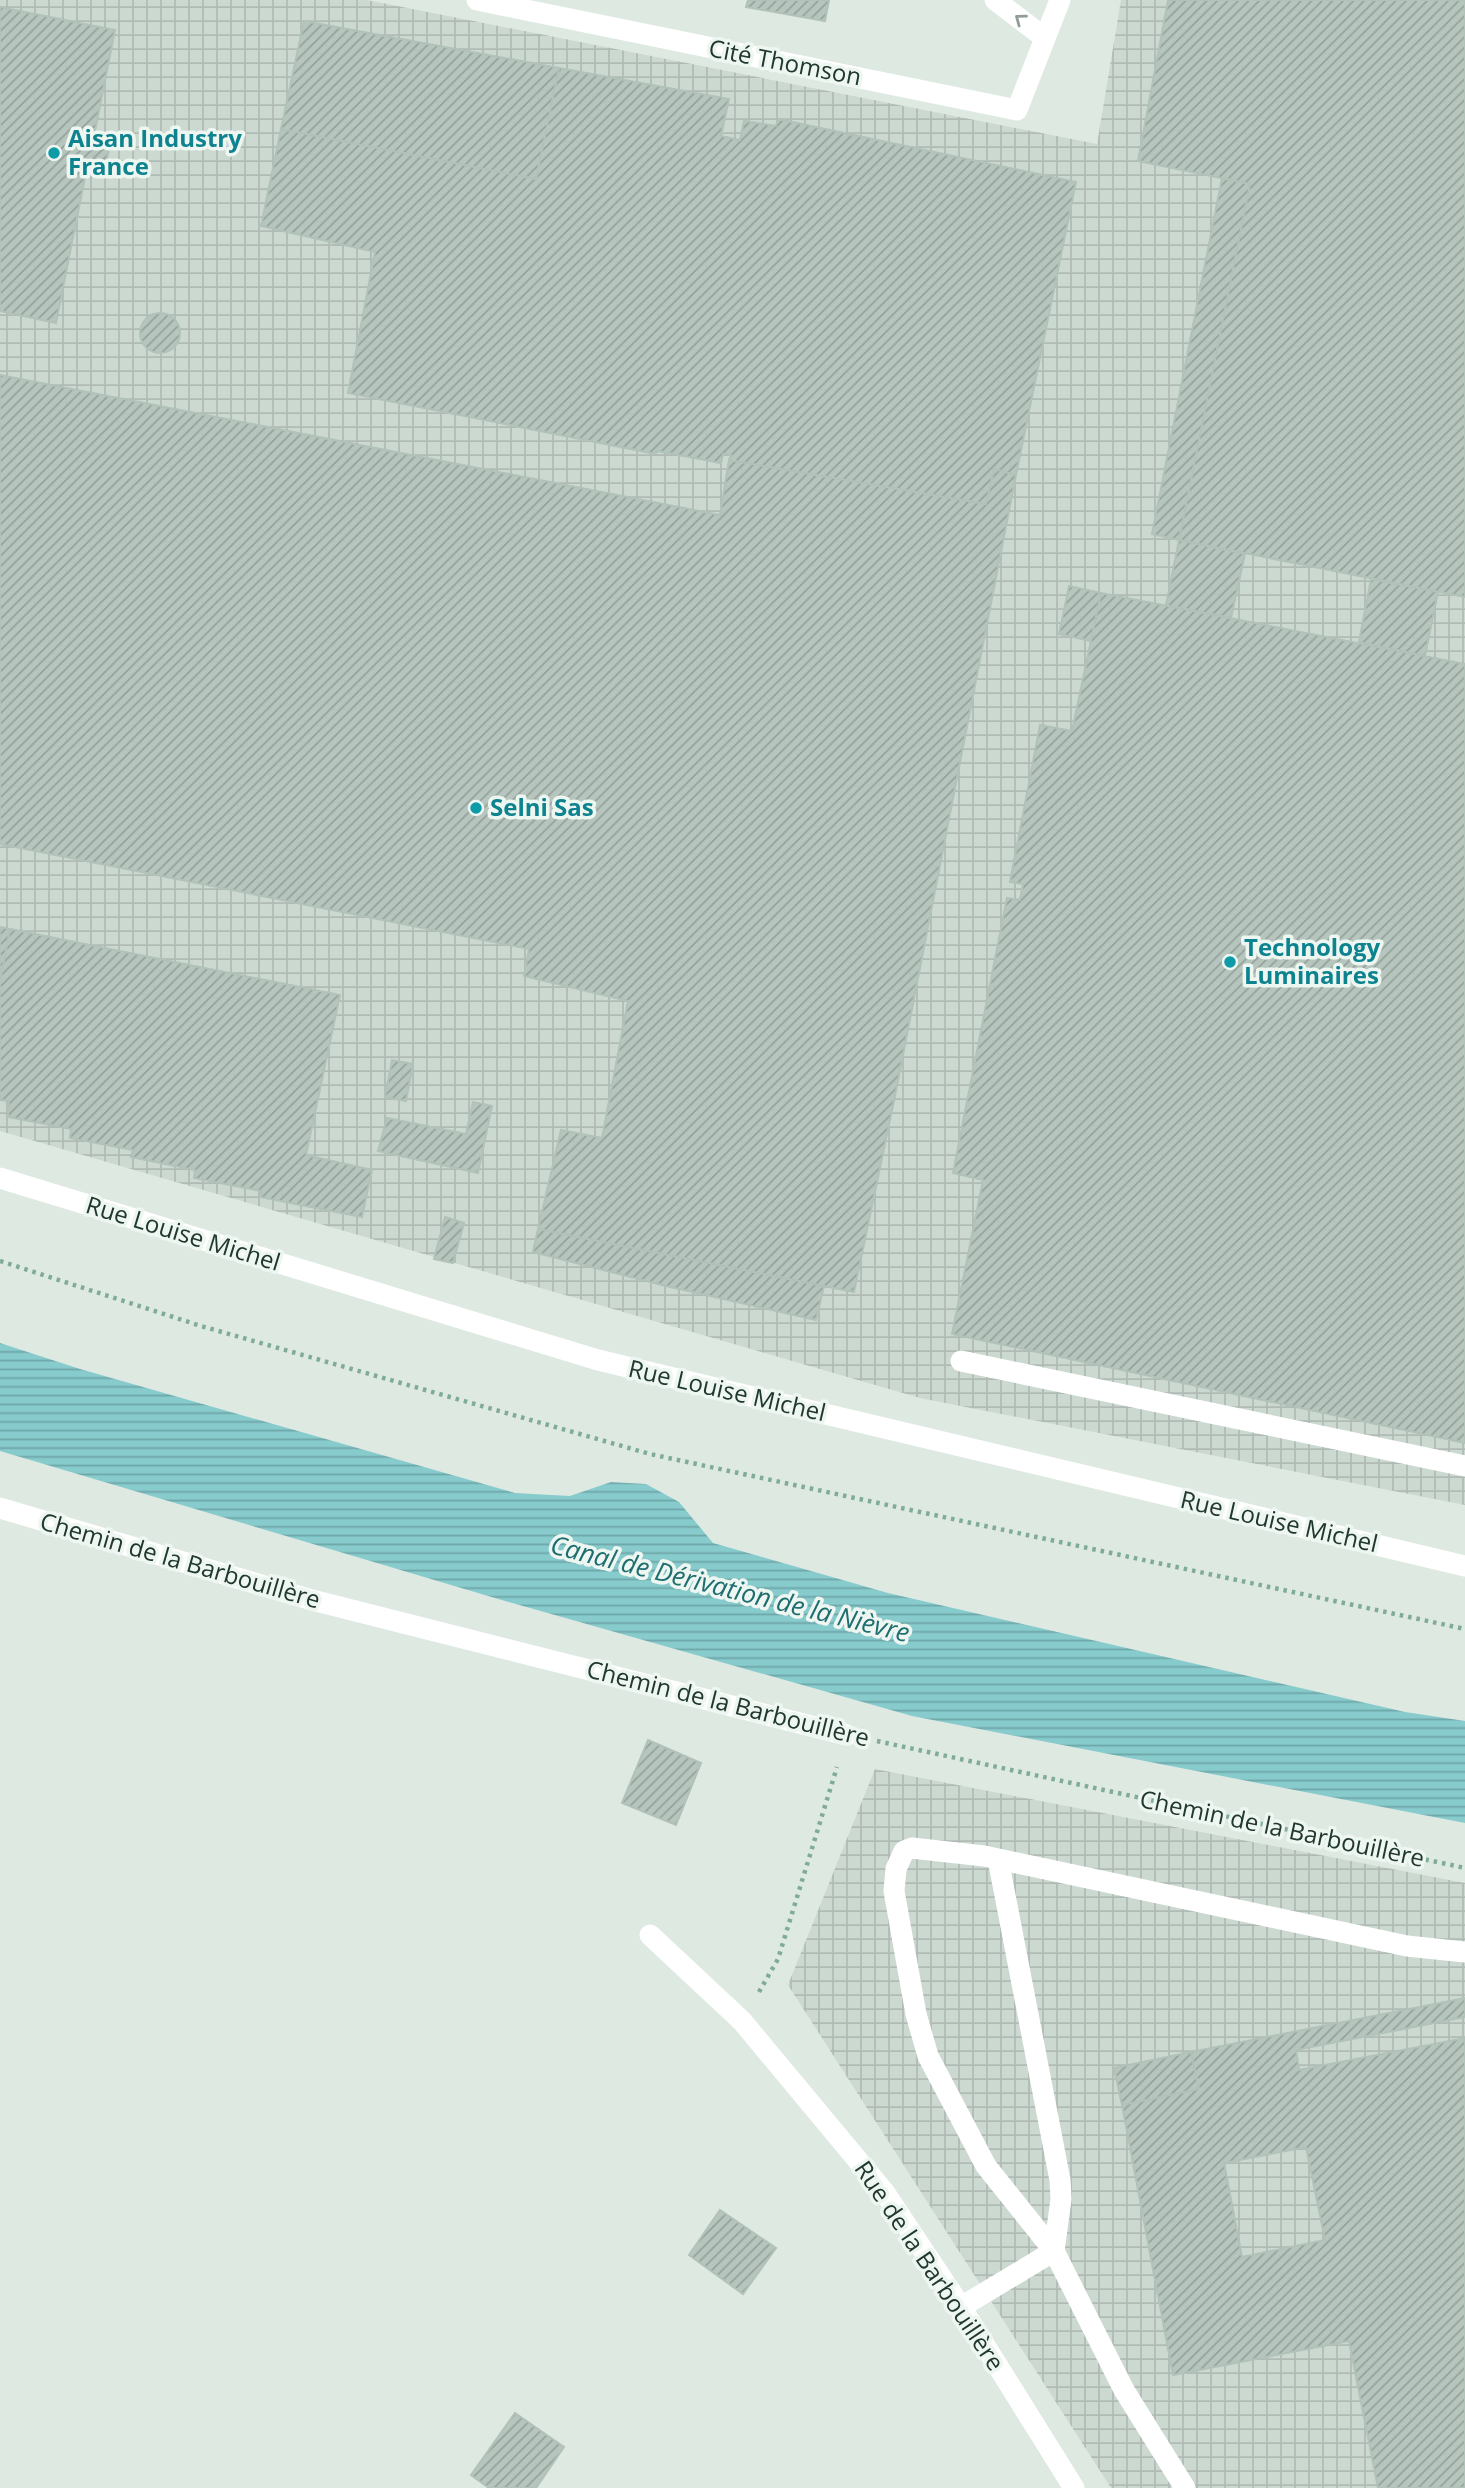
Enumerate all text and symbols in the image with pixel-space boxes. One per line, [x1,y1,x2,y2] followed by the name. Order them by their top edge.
[1015,15,1028,27] one-way arrow
[706,31,864,92] street label: Cité Thomson
[68,121,242,182] place label: Aisan Industry France
[46,145,62,161] marker: Aisan Industry France
[490,790,594,823] place label: Selni Sas
[468,800,484,816] marker: Selni Sas
[1244,930,1381,991] place label: Technology Luminaires
[1222,954,1238,970] marker: Technology Luminaires
[82,1187,285,1278] street label: Rue Louise Michel
[625,1351,829,1428] street label: Rue Louise Michel
[1177,1482,1381,1559] street label: Rue Louise Michel
[36,1504,324,1615] street label: Chemin de la Barbouillère
[547,1526,914,1650] water label: Canal de Dérivation de la Nièvre
[584,1651,873,1754] street label: Chemin de la Barbouillère
[1137,1781,1428,1874] street label: Chemin de la Barbouillère
[848,2154,1013,2377] street label: Rue de la Barbouillère

